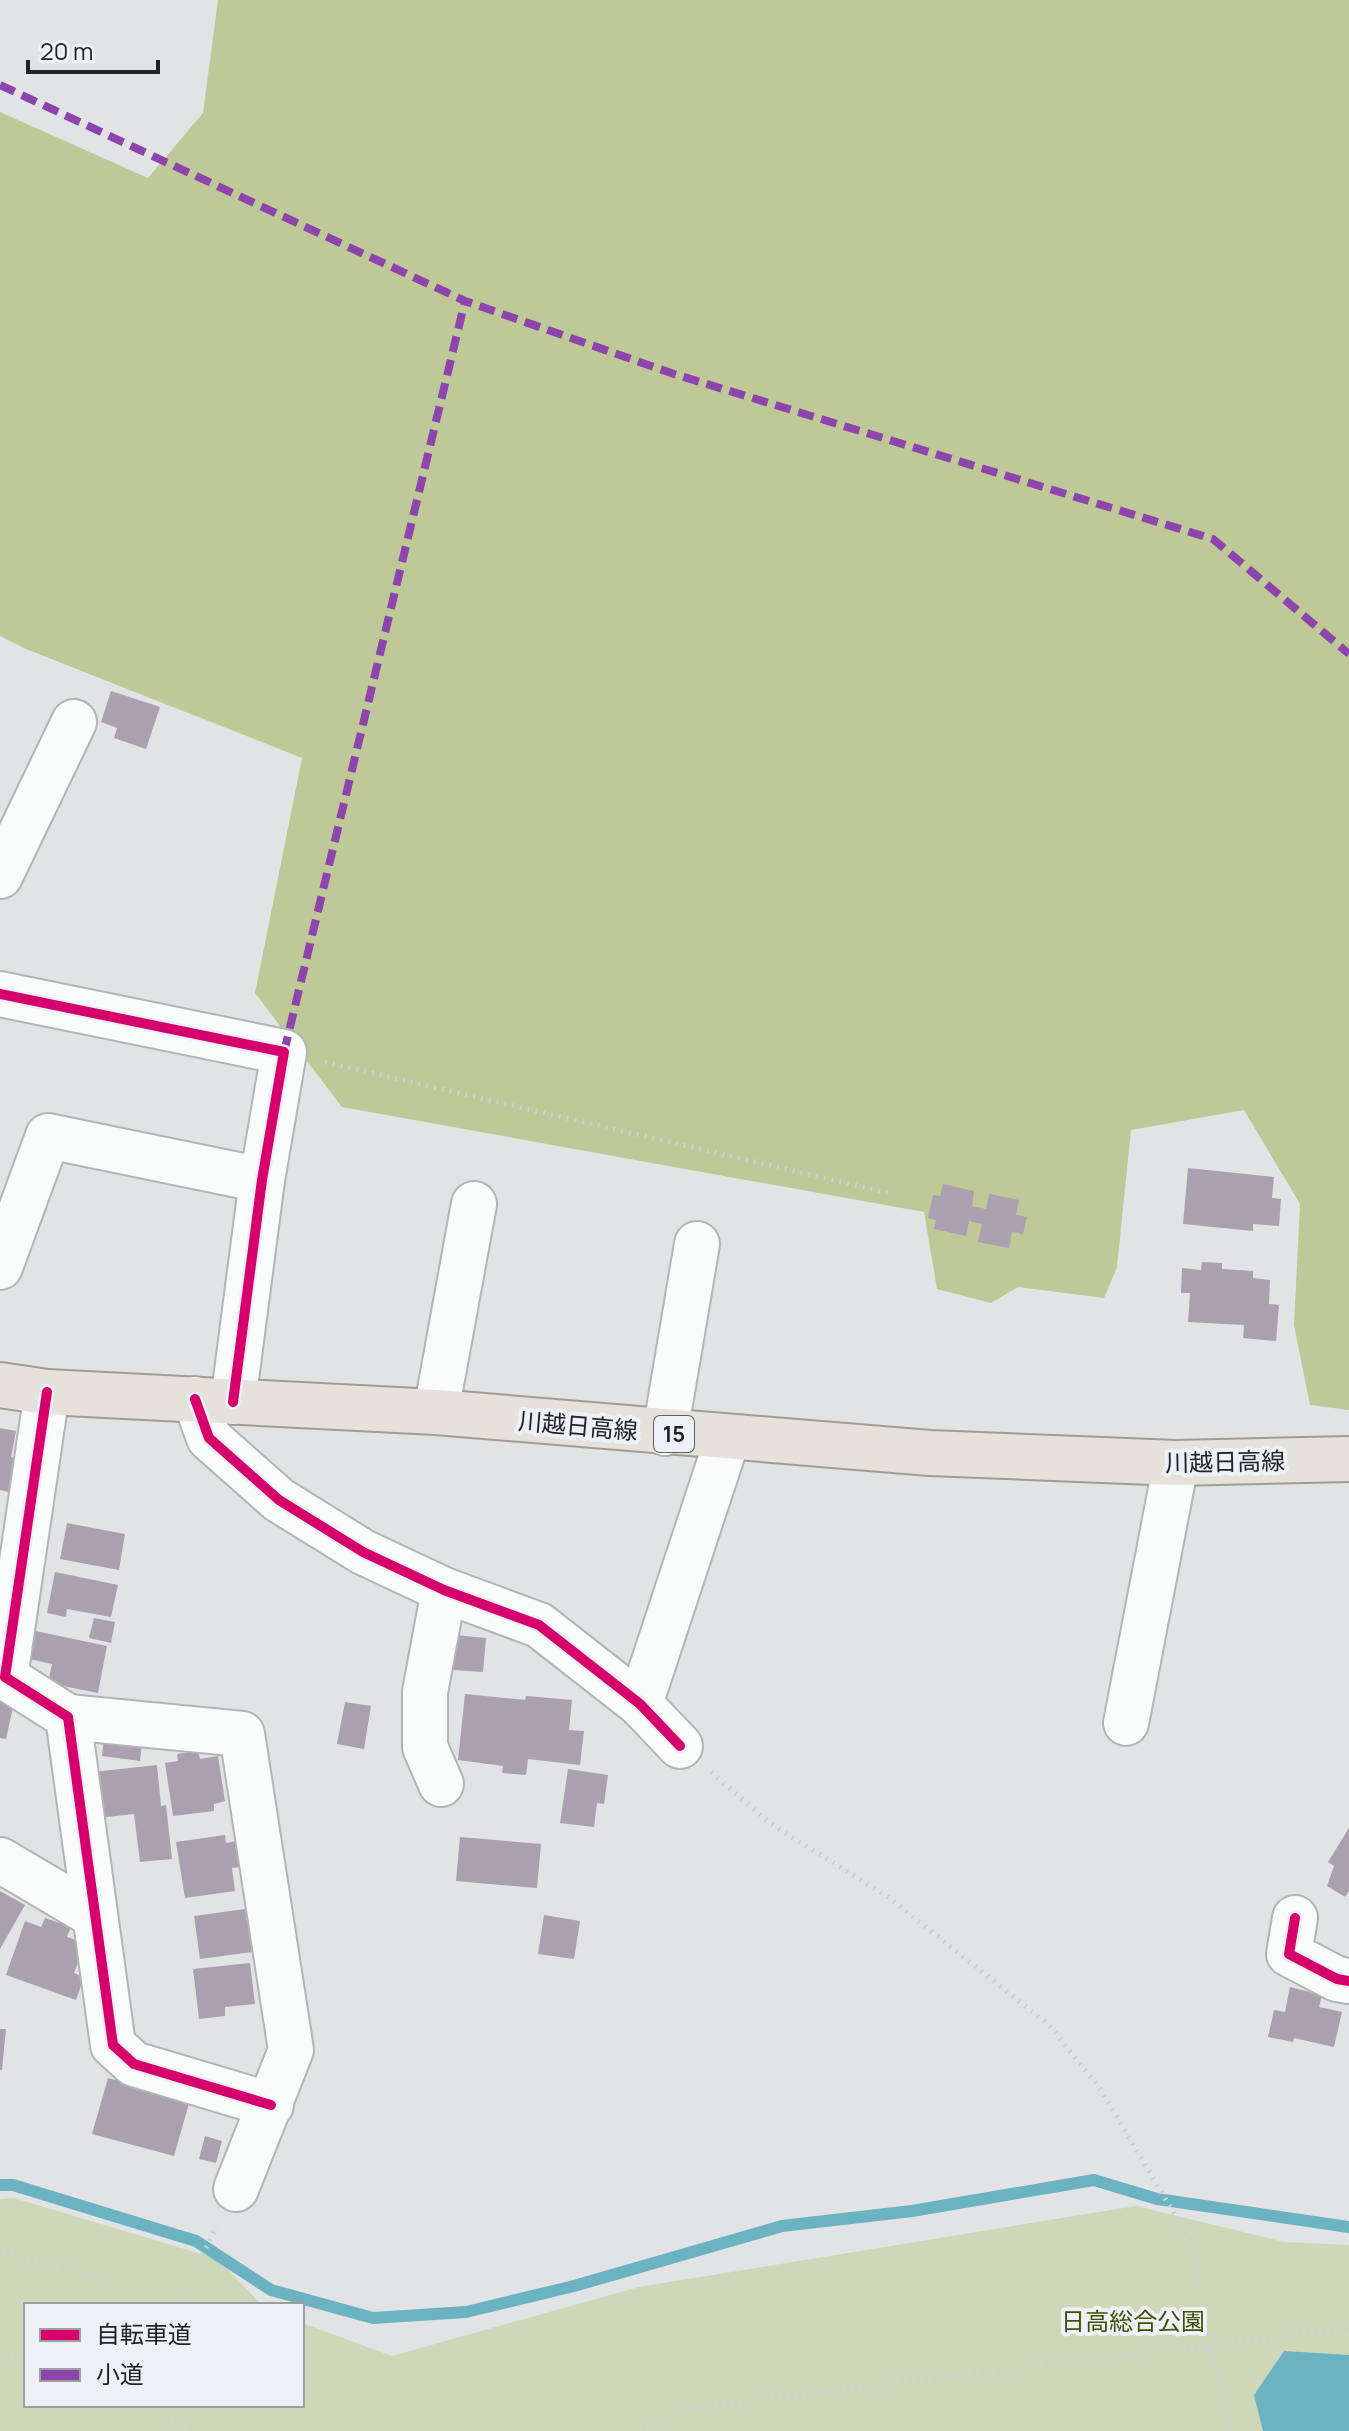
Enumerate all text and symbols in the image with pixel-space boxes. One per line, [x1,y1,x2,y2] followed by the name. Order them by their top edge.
[28,24,158,74] scale bar
[40,34,93,67] text: 20 m
[517,1403,639,1447] street label: 川越日高線
[654,1416,694,1452] road number: 15
[1165,1443,1285,1479] street label: 川越日高線
[24,2303,304,2407] legend
[1061,2304,1205,2337] park label: 日高総合公園
[96,2317,192,2350] text: 自転車道
[96,2357,144,2390] text: 小道

